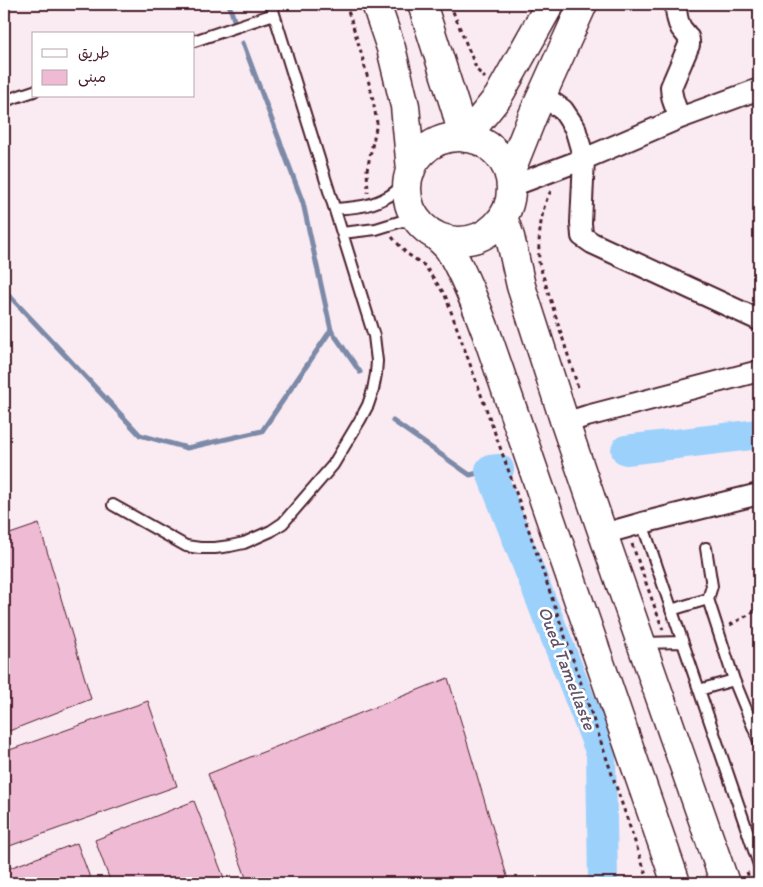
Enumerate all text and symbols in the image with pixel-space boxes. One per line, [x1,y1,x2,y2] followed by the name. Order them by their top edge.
[32,32,195,98] legend
[78,44,110,62] text: طريق
[78,68,106,87] text: مبنى
[533,603,601,734] water label: Oued Tamellaste

